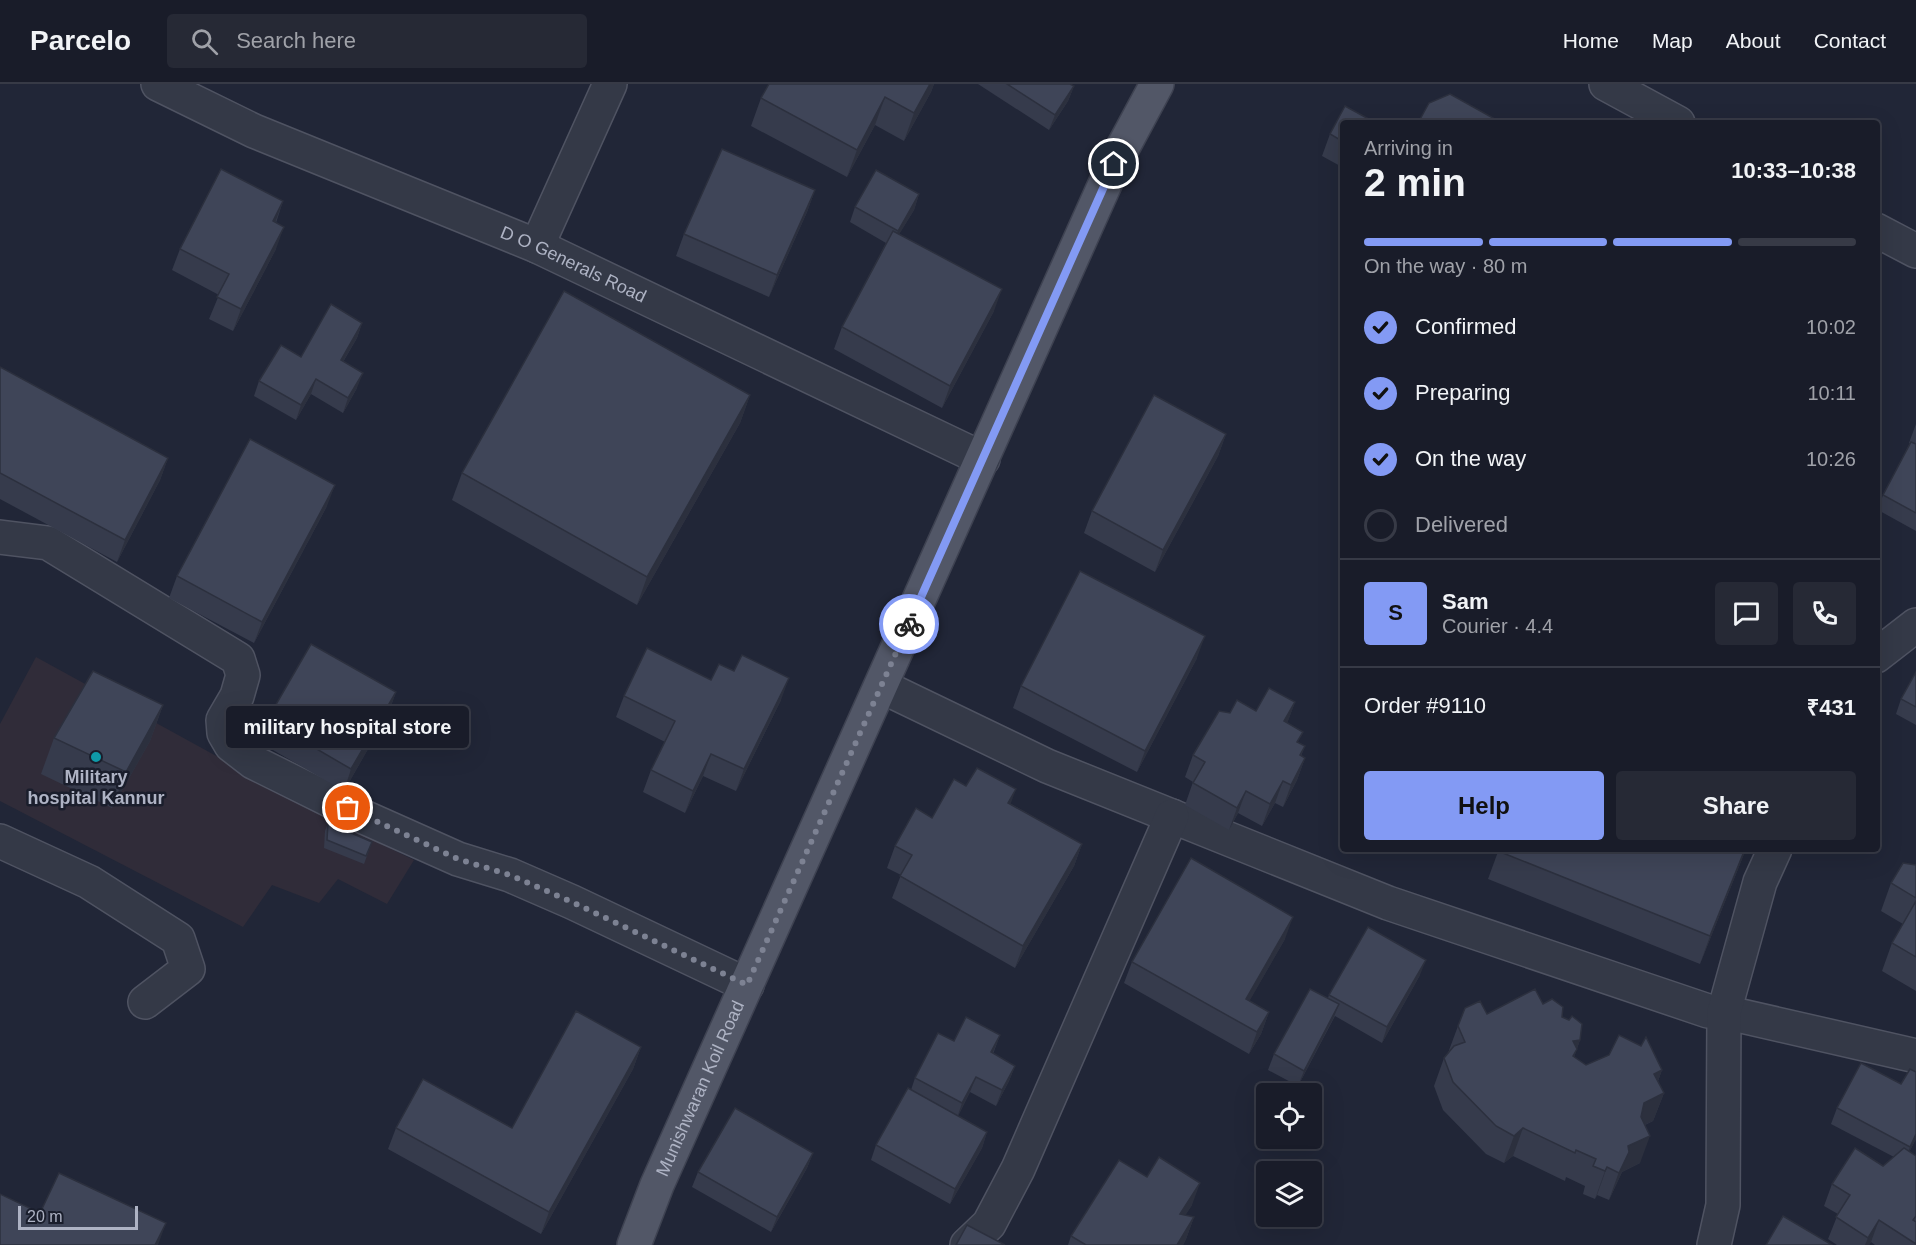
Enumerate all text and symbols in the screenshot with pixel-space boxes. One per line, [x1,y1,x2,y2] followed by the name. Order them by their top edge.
[167,14,587,68] search box
[30,25,131,56] text: Parcelo
[188,25,221,58] icon: search
[236,28,356,53] text: Search here
[1563,29,1619,52] text: Home
[1652,29,1693,52] text: Map
[1726,29,1781,52] text: About
[1814,29,1886,52] text: Contact
[1364,137,1453,159] text: Arriving in
[1088,138,1139,189] pin
[1097,147,1130,180] icon: home
[1731,158,1856,183] text: 10:33–10:38
[1364,161,1466,204] text: 2 min
[498,222,649,307] street label: D O Generals Road
[1364,255,1527,277] text: On the way · 80 m
[1364,311,1397,344] icon: check
[1415,314,1516,339] text: Confirmed
[1806,316,1856,338] text: 10:02
[1364,377,1397,410] icon: check
[1415,380,1510,405] text: Preparing
[1807,382,1856,404] text: 10:11
[1364,443,1397,476] icon: check
[1415,446,1526,471] text: On the way
[1806,448,1856,470] text: 10:26
[1415,512,1508,537] text: Delivered
[1715,582,1778,645] button: chat
[1793,582,1856,645] button: phone
[1442,589,1488,614] text: Sam
[879,594,939,654] courier
[1388,600,1403,625] text: S
[893,608,926,641] icon: bike
[1442,615,1553,637] text: Courier · 4.4
[1364,693,1486,718] text: Order #9110
[1807,695,1856,720] text: ₹431
[226,706,470,748] callout: military hospital store
[244,716,451,738] text: military hospital store
[89,750,103,764] marker: Military hospital Kannur
[27,767,165,808] place label: Military hospital Kannur
[1364,771,1604,840] button: Help
[1616,771,1856,840] button: Share
[322,782,373,833] pin
[331,791,364,824] icon: bag
[652,998,748,1179] street label: Munishwaran Koil Road
[1256,1083,1322,1227] map controls
[1256,1083,1322,1149] button: locate
[1256,1161,1322,1227] button: layers
[18,1203,138,1230] scale bar
[27,1208,63,1225] text: 20 m

